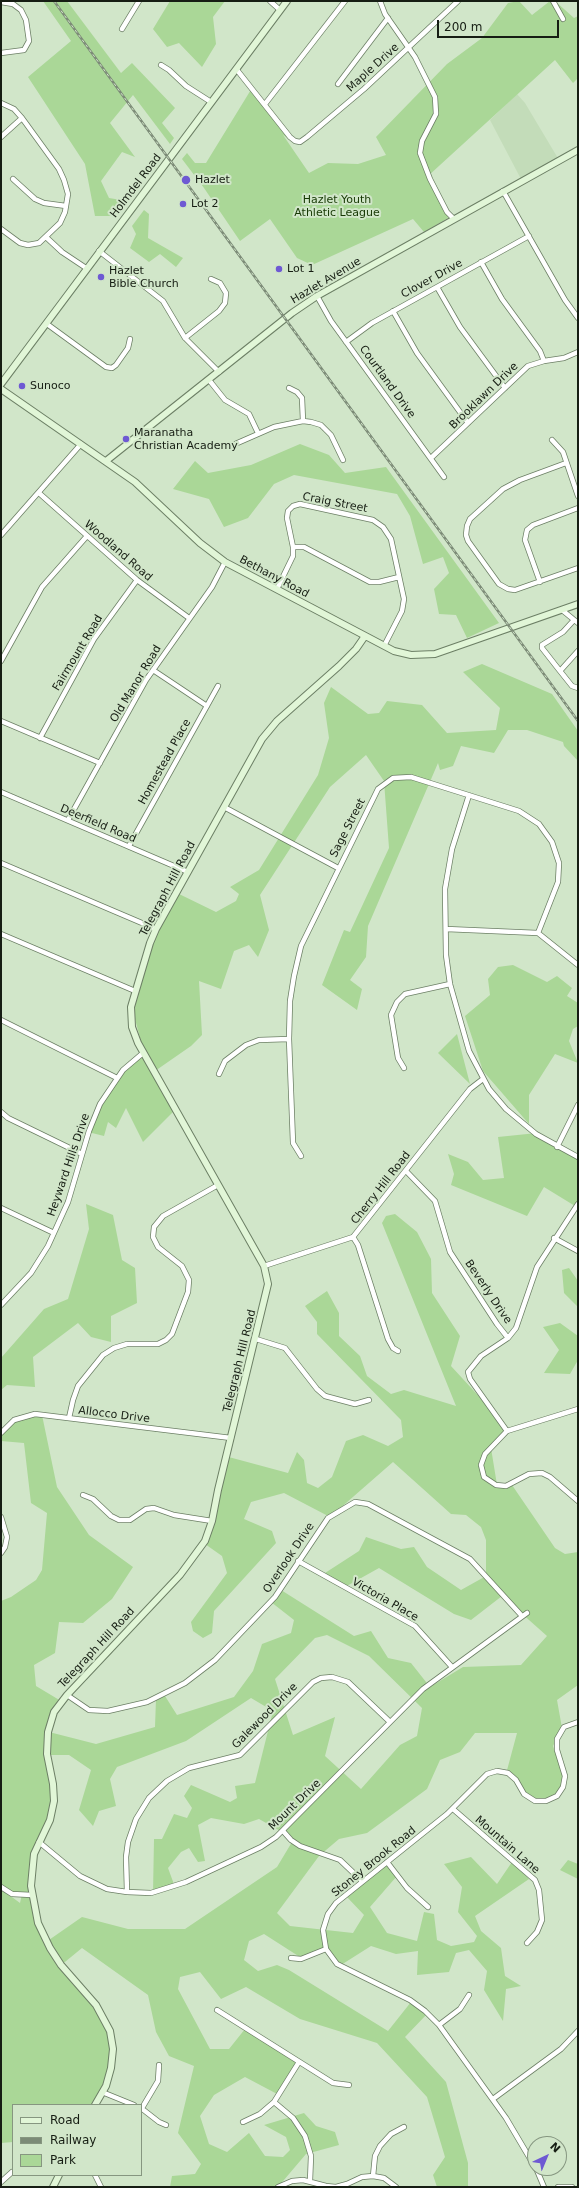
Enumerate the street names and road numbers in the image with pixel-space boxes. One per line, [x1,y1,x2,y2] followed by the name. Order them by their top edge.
[344,41,402,95] street label: Maple Drive
[108,151,164,221] street label: Holmdel Road
[289,255,363,307] street label: Hazlet Avenue
[399,257,465,301] street label: Clover Drive
[356,343,418,421] street label: Courtland Drive
[447,360,521,432] street label: Brooklawn Drive
[301,490,369,516] street label: Craig Street
[81,518,155,584] street label: Woodland Road
[237,553,311,601] street label: Bethany Road
[50,613,106,693] street label: Fairmount Road
[108,643,164,725] street label: Old Manor Road
[136,717,194,807] street label: Homestead Place
[328,796,368,860] street label: Sage Street
[58,802,138,846] street label: Deerfield Road
[137,839,199,939] street label: Telegraph Hill Road
[45,1112,93,1218] street label: Heyward Hills Drive
[348,1149,414,1227] street label: Cherry Hill Road
[462,1257,514,1327] street label: Beverly Drive
[221,1308,259,1414] street label: Telegraph Hill Road
[77,1404,151,1426] street label: Allocco Drive
[261,1520,317,1596] street label: Overlook Drive
[349,1576,421,1624] street label: Victoria Place
[56,1605,138,1691] street label: Telegraph Hill Road
[229,1680,301,1752] street label: Galewood Drive
[266,1777,324,1833] street label: Mount Drive
[472,1813,542,1877] street label: Mountain Lane
[329,1824,419,1900] street label: Stoney Brook Road

